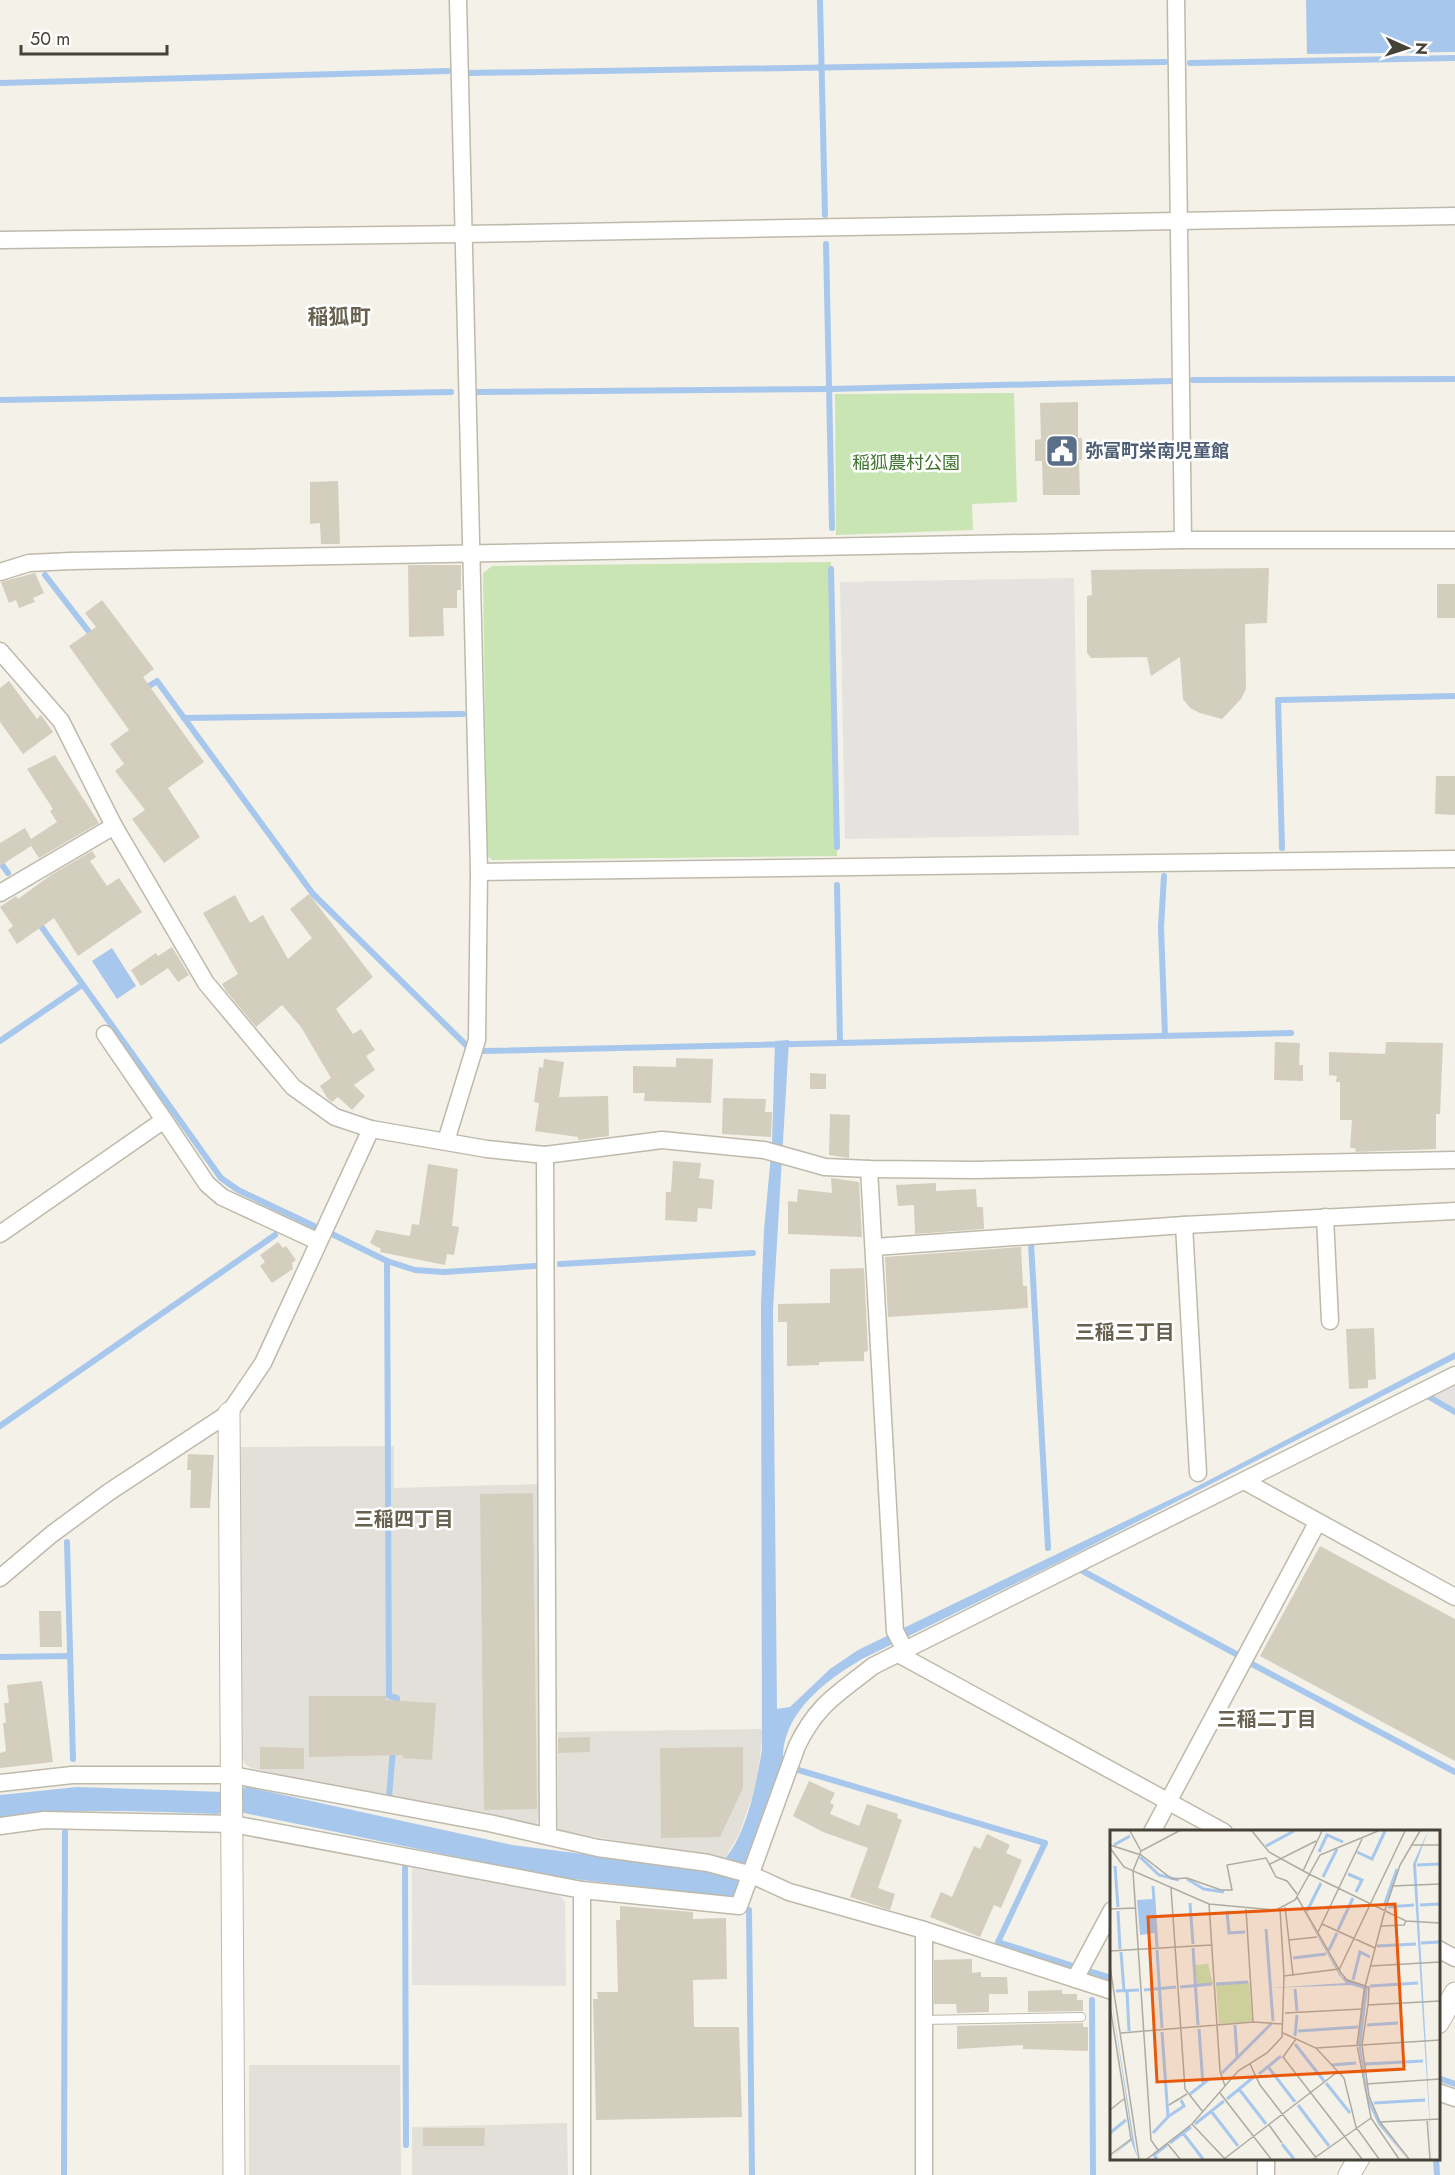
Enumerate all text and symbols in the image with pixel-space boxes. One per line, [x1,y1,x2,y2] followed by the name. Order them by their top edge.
[21,18,166,56] scale bar
[1377,18,1437,78] north arrow
[30,26,70,52] text: 50 m
[1410,42,1433,56] text: N
[308,302,371,332] district label: 稲狐町
[1044,433,1080,469] public building icon: 弥富町栄南児童館
[1085,438,1229,464] place label: 弥富町栄南児童館
[852,450,960,476] park label: 稲狐農村公園
[1075,1318,1175,1347] district label: 三稲三丁目
[354,1505,454,1534] district label: 三稲四丁目
[1217,1705,1317,1734] district label: 三稲二丁目
[1110,1830,1440,2160] inset map

